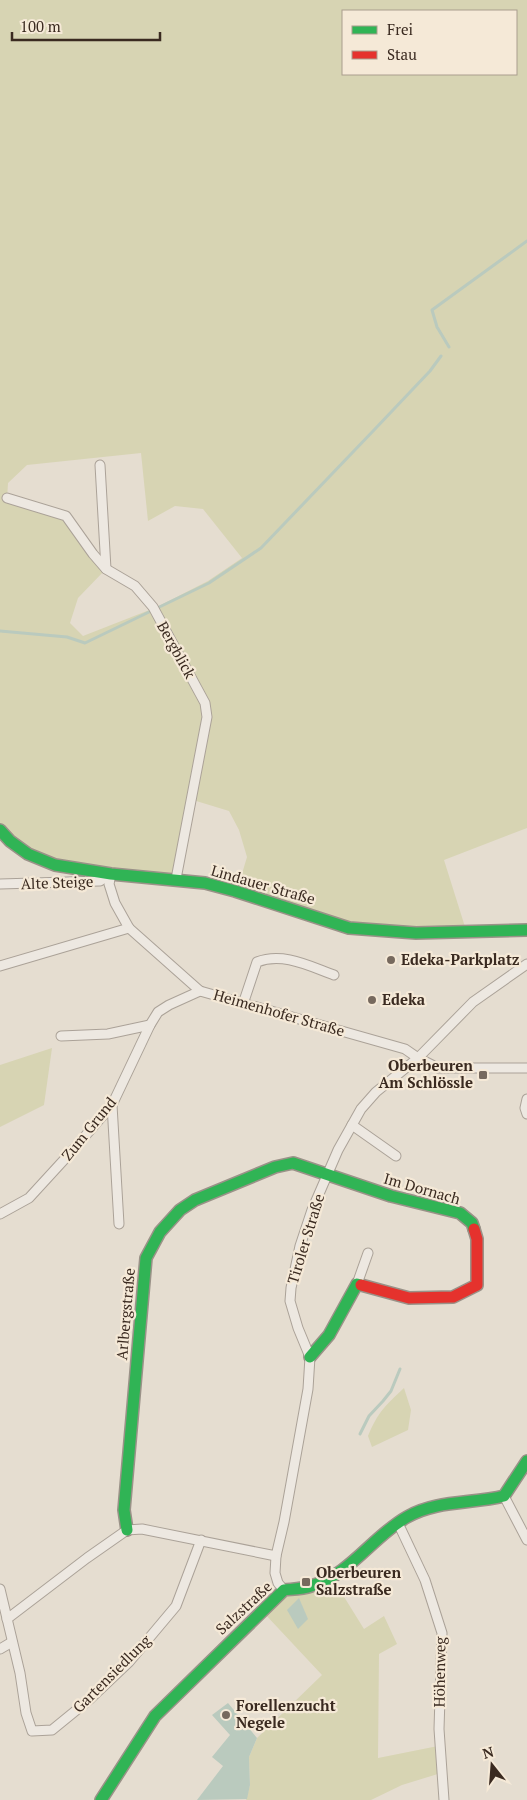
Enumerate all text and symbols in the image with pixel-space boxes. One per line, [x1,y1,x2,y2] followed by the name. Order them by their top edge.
[12,10,160,42] scale bar
[342,10,517,75] legend
[20,16,61,36] text: 100 m
[387,19,413,39] text: Frei
[387,44,417,64] text: Stau
[153,617,201,682] street label: Bergblick
[209,860,318,908] street label: Lindauer Straße
[20,871,94,893] street label: Alte Steige
[401,949,520,969] place label: Edeka-Parkplatz
[385,954,397,966] marker: Edeka-Parkplatz
[211,984,347,1040] street label: Heimenhofer Straße
[382,989,426,1009] place label: Edeka
[366,994,378,1006] marker: Edeka
[378,1055,473,1092] place label: Oberbeuren Am Schlössle
[477,1069,489,1081] marker: Oberbeuren Am Schlössle
[56,1092,120,1164] street label: Zum Grund
[382,1168,463,1209] street label: Im Dornach
[282,1191,328,1286] street label: Tiroler Straße
[111,1267,139,1361] street label: Arlbergstraße
[316,1562,401,1599] place label: Oberbeuren Salzstraße
[211,1576,276,1638] street label: Salzstraße
[300,1576,312,1588] marker: Oberbeuren Salzstraße
[68,1629,155,1717] street label: Gartensiedlung
[428,1635,450,1707] street label: Höhenweg
[236,1695,336,1732] place label: Forellenzucht Negele
[220,1709,232,1721] marker: Forellenzucht Negele
[467,1740,517,1790] north arrow
[480,1741,496,1763] text: N

